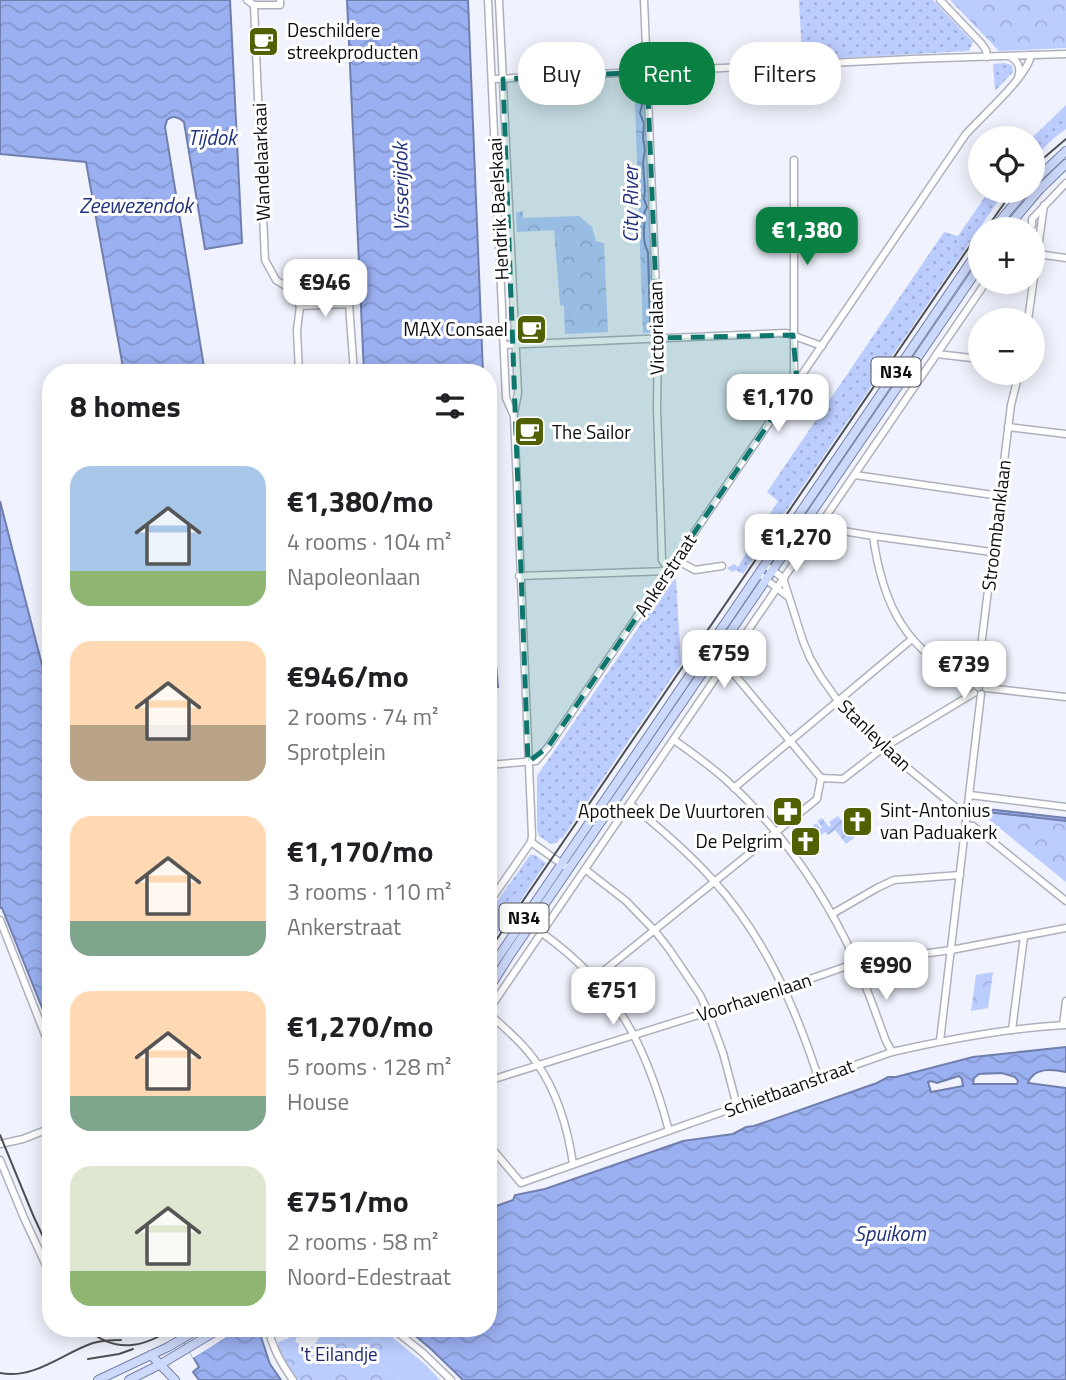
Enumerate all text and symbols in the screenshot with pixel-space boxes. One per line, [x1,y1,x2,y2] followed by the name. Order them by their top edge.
[287,15,419,66] place label: Deschildere streekproducten
[247,24,281,58] cafe icon: Deschildere streekproducten
[518,42,605,105] chip: Buy
[619,42,715,105] chip: Rent
[729,42,841,105] chip: Filters
[244,102,277,222] street label: Wandelaarkaai
[188,121,239,153] water label: Tijdok
[968,126,1045,385] map controls
[968,126,1045,203] button: locate
[479,137,516,281] street label: Hendrik Baelskaai
[383,140,417,232] water label: Visserijdok
[614,163,646,243] water label: City River
[79,189,195,221] water label: Zeewezendok
[750,208,864,267] pin: €1,380
[772,212,842,247] text: €1,380
[968,217,1045,294] button: +
[284,260,366,319] pin: €946
[299,264,351,299] text: €946
[640,281,671,375] street label: Victorialaan
[968,308,1045,385] button: −
[514,312,548,346] cafe icon: MAX Consael
[403,314,508,343] place label: MAX Consael
[872,358,920,386] road number: N34
[721,374,835,434] pin: €1,170
[743,379,813,414] text: €1,170
[70,383,181,429] text: 8 homes
[431,387,469,425] icon: filters
[512,415,546,449] cafe icon: The Sailor
[552,417,631,446] place label: The Sailor
[973,458,1018,592] street label: Stroombanklaan
[287,478,433,524] text: €1,380/mo
[126,494,210,578] icon: home
[739,514,853,574] pin: €1,270
[761,519,831,554] text: €1,270
[287,524,451,559] text: 4 rooms · 104 m²
[626,527,703,622] street label: Ankerstraat
[287,559,420,594] text: Napoleonlaan
[683,630,765,690] pin: €759
[698,635,750,670] text: €759
[923,642,1005,701] pin: €739
[938,646,990,681] text: €739
[287,653,409,699] text: €946/mo
[126,669,210,753] icon: home
[832,692,919,777] street label: Stanleylaan
[287,699,438,734] text: 2 rooms · 74 m²
[287,734,386,769] text: Sprotplein
[771,794,805,828] pharmacy icon: Apotheek De Vuurtoren
[880,795,997,846] place label: Sint-Antonius van Paduakerk
[578,796,765,825] place label: Apotheek De Vuurtoren
[840,804,874,838] church icon: Sint-Antonius van Paduakerk
[789,824,823,858] church icon: De Pelgrim
[695,826,783,855] place label: De Pelgrim
[287,828,433,874] text: €1,170/mo
[126,844,210,928] icon: home
[287,874,451,909] text: 3 rooms · 110 m²
[500,903,548,932] road number: N34
[287,909,401,944] text: Ankerstraat
[845,942,927,1002] pin: €990
[860,947,912,982] text: €990
[693,964,815,1029] street label: Voorhavenlaan
[572,968,654,1027] pin: €751
[587,972,639,1007] text: €751
[287,1003,433,1049] text: €1,270/mo
[126,1019,210,1103] icon: home
[287,1049,451,1084] text: 5 rooms · 128 m²
[720,1051,858,1124] street label: Schietbaanstraat
[287,1084,349,1119] text: House
[287,1178,409,1224] text: €751/mo
[126,1194,210,1278] icon: home
[854,1217,926,1249] water label: Spuikom
[287,1224,438,1259] text: 2 rooms · 58 m²
[287,1259,451,1294] text: Noord-Edestraat
[300,1339,378,1368] park label: 't Eilandje

